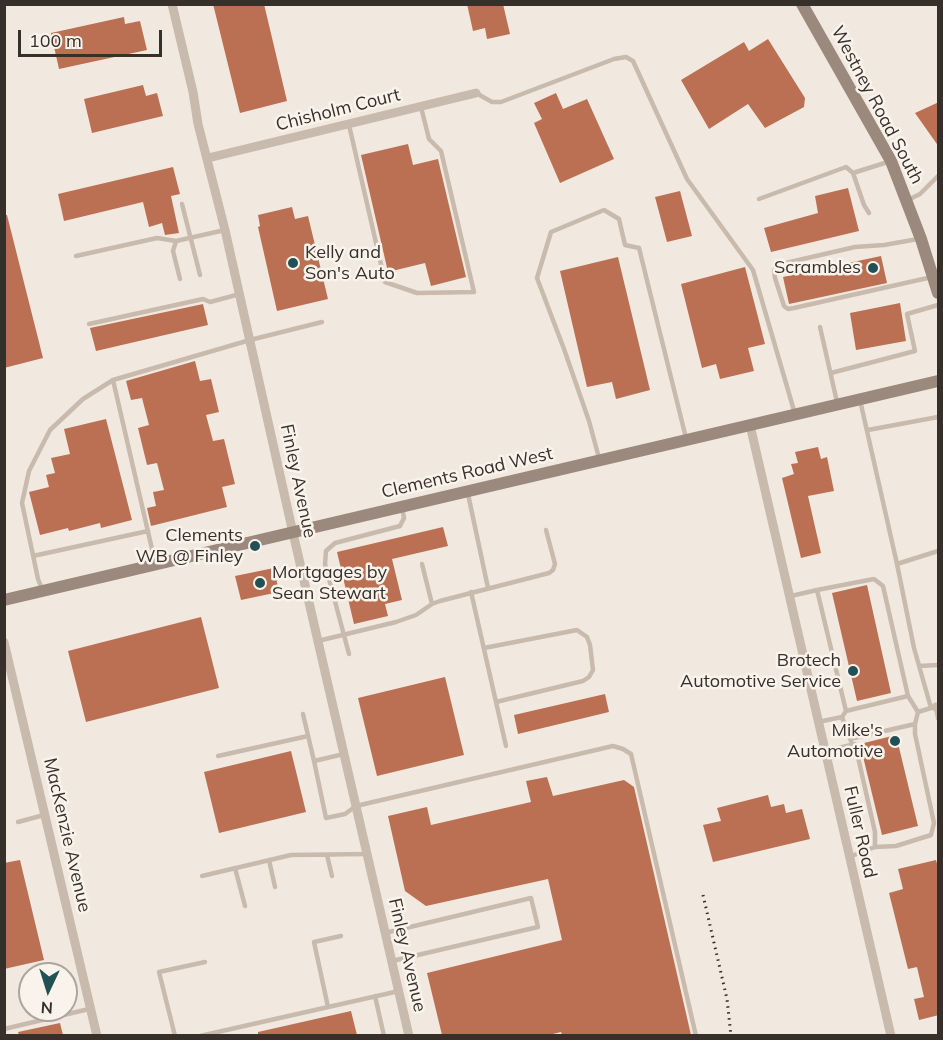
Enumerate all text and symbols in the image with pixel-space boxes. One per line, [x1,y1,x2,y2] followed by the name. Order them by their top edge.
[21,18,165,56] scale bar
[826,22,928,188] street label: Westney Road South
[29,29,82,52] text: 100 m
[274,84,402,136] street label: Chisholm Court
[305,242,395,284] place label: Kelly and Son's Auto
[286,256,300,270] marker: Kelly and Son's Auto
[774,257,861,279] place label: Scrambles
[866,261,880,275] marker: Scrambles
[275,422,321,540] street label: Finley Avenue
[379,443,555,503] street label: Clements Road West
[135,525,243,568] place label: Clements WB @ Finley
[248,539,262,553] marker: Clements WB @ Finley
[272,562,387,604] place label: Mortgages by Sean Stewart
[253,576,267,590] marker: Mortgages by Sean Stewart
[680,650,841,692] place label: Brotech Automotive Service
[846,664,860,678] marker: Brotech Automotive Service
[787,720,883,762] place label: Mike's Automotive
[888,734,902,748] marker: Mike's Automotive
[39,756,95,914] street label: MacKenzie Avenue
[839,784,881,880] street label: Fuller Road
[383,896,431,1014] street label: Finley Avenue
[18,962,78,1022] north arrow
[40,998,54,1018] text: N

